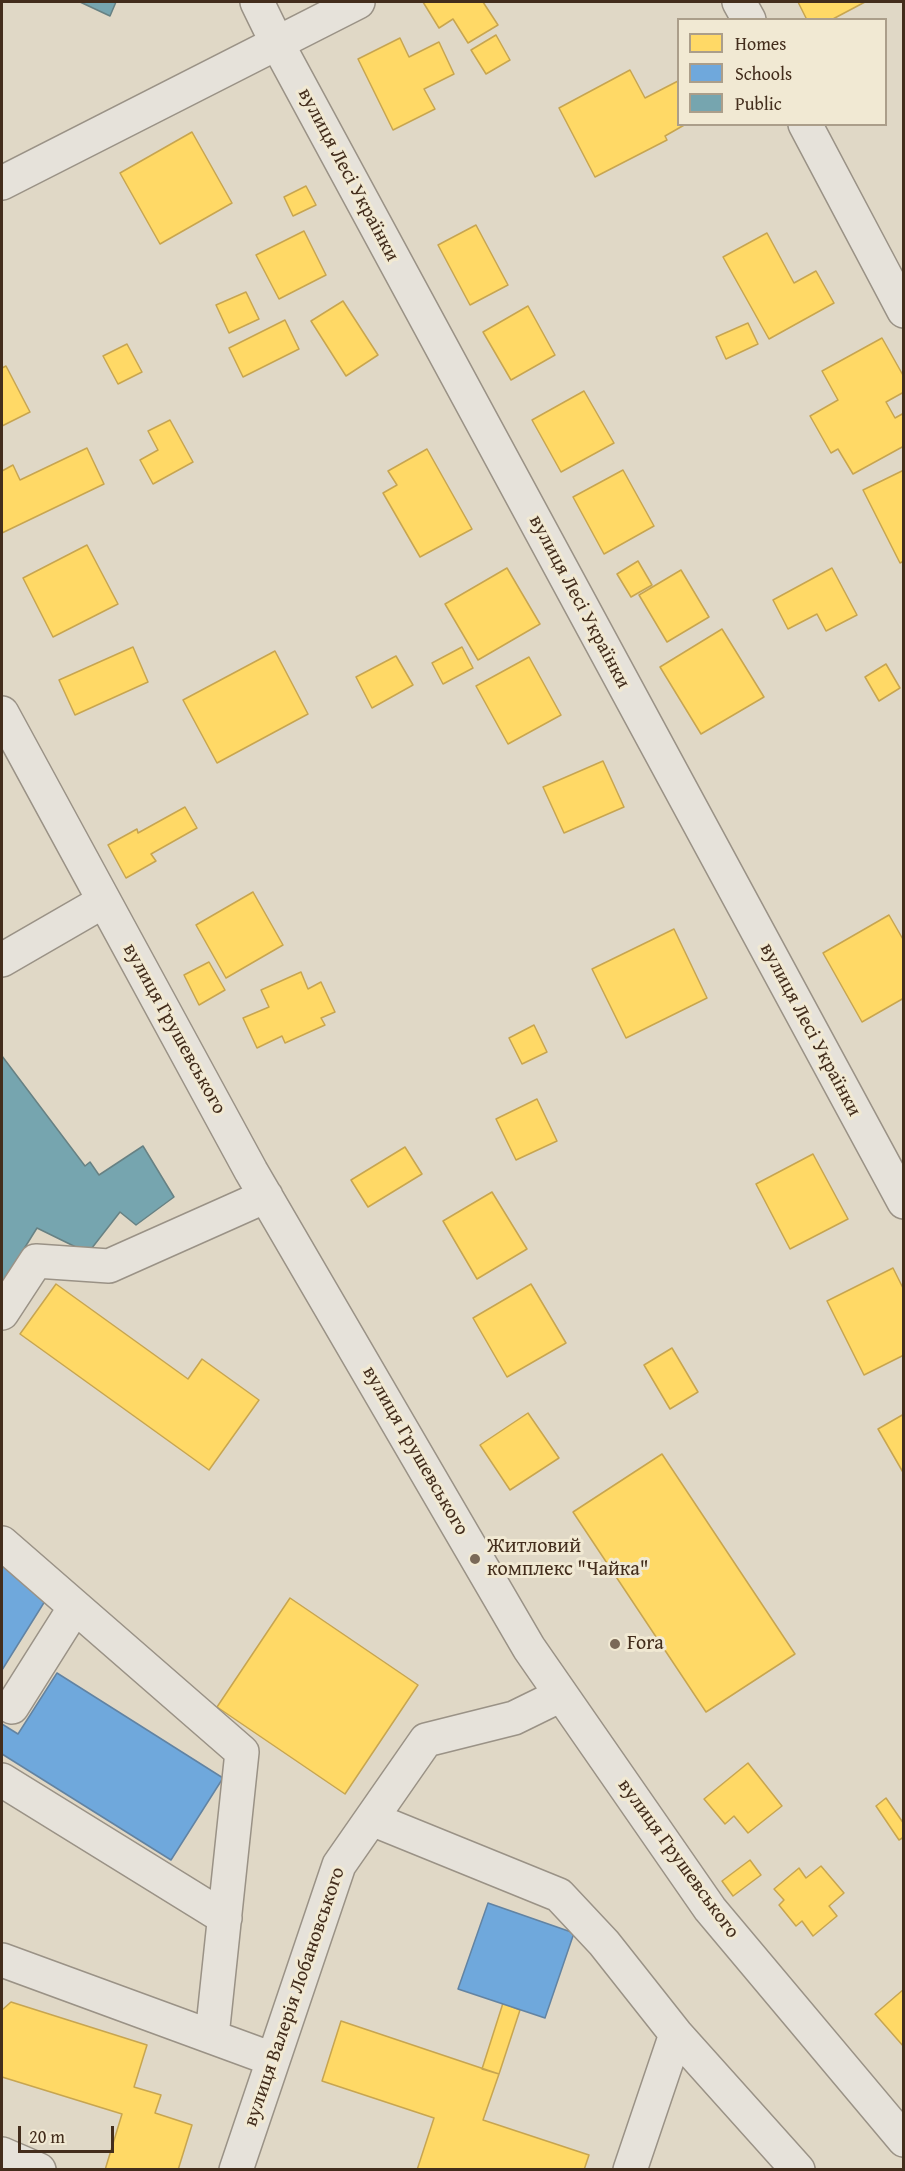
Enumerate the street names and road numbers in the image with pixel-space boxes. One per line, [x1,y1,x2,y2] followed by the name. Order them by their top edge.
[292,84,404,266] street label: вулиця Лесі Українки
[523,511,635,693] street label: вулиця Лесі Українки
[754,939,866,1121] street label: вулиця Лесі Українки
[117,940,231,1118] street label: вулиця Грушевського
[357,1362,473,1540] street label: вулиця Грушевського
[612,1775,744,1943] street label: вулиця Грушевського
[239,1864,351,2130] street label: вулиця Валерія Лобановського

